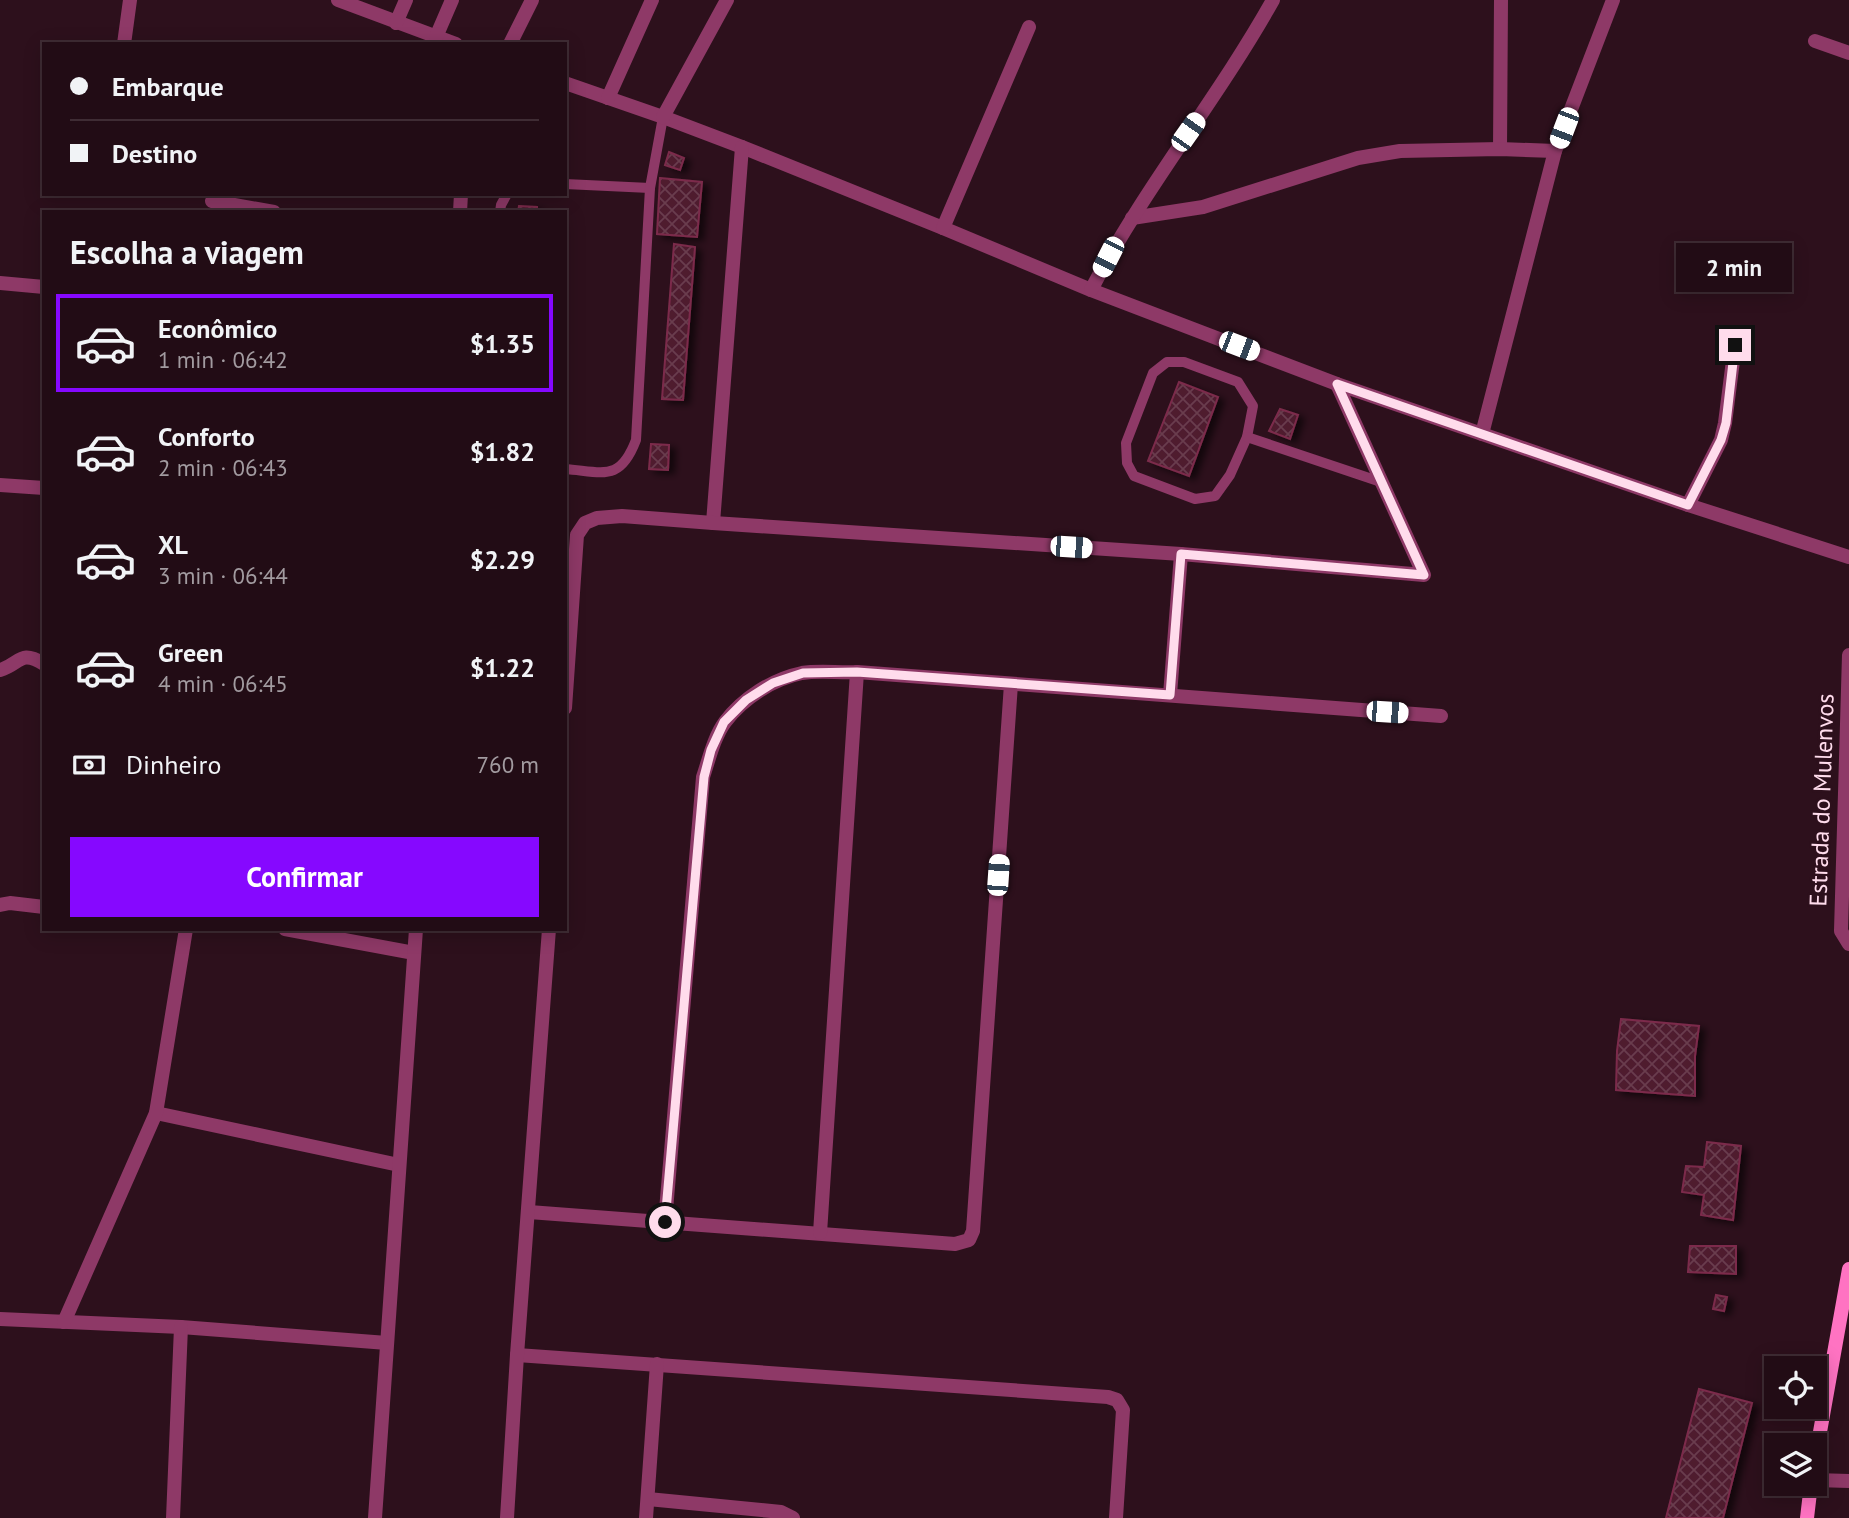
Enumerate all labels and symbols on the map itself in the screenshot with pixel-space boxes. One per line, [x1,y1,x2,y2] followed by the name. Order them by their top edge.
[1547,105,1582,151] car
[1168,109,1209,155] car
[1090,234,1127,280] car
[1677,244,1793,292] callout: 2 min
[1216,329,1263,363] car
[1719,329,1751,361] route end
[1050,535,1093,559] car
[1802,693,1841,907] street label: Estrada do Mulenvos
[1366,700,1409,724] car
[987,853,1010,897] car
[649,1206,681,1238] route start

